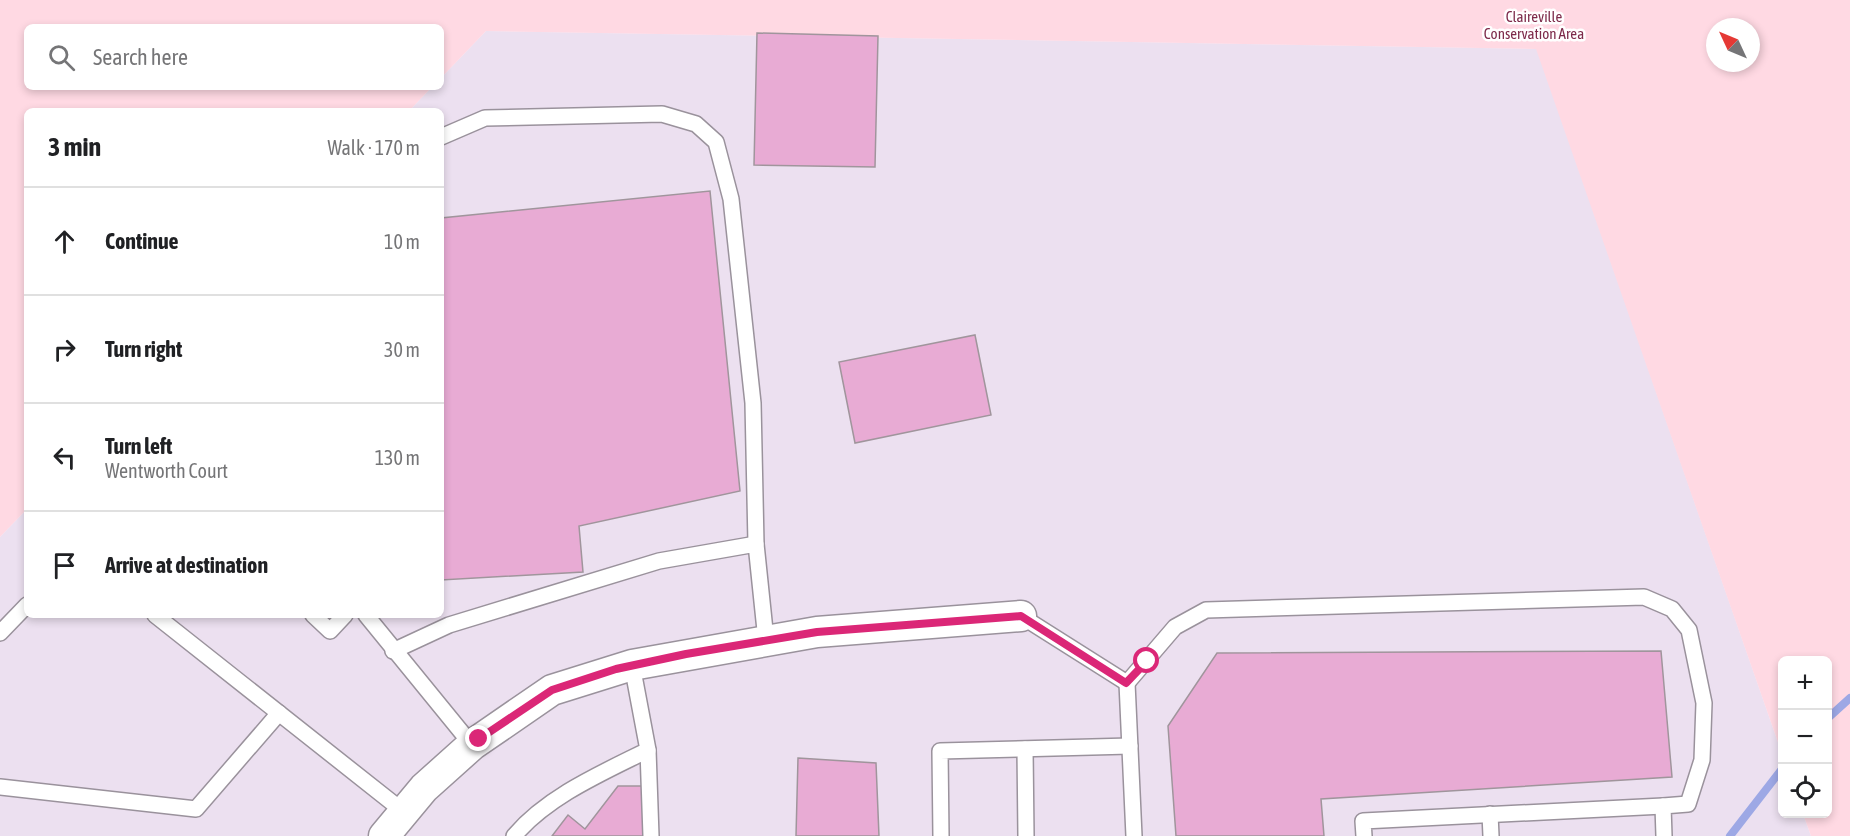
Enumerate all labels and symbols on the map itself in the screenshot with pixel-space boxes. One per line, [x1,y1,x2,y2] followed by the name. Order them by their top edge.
[1484,8,1584,42] park label: Claireville Conservation Area
[1706,18,1760,72] north arrow
[1133,647,1159,673] route start
[465,725,491,751] route end

